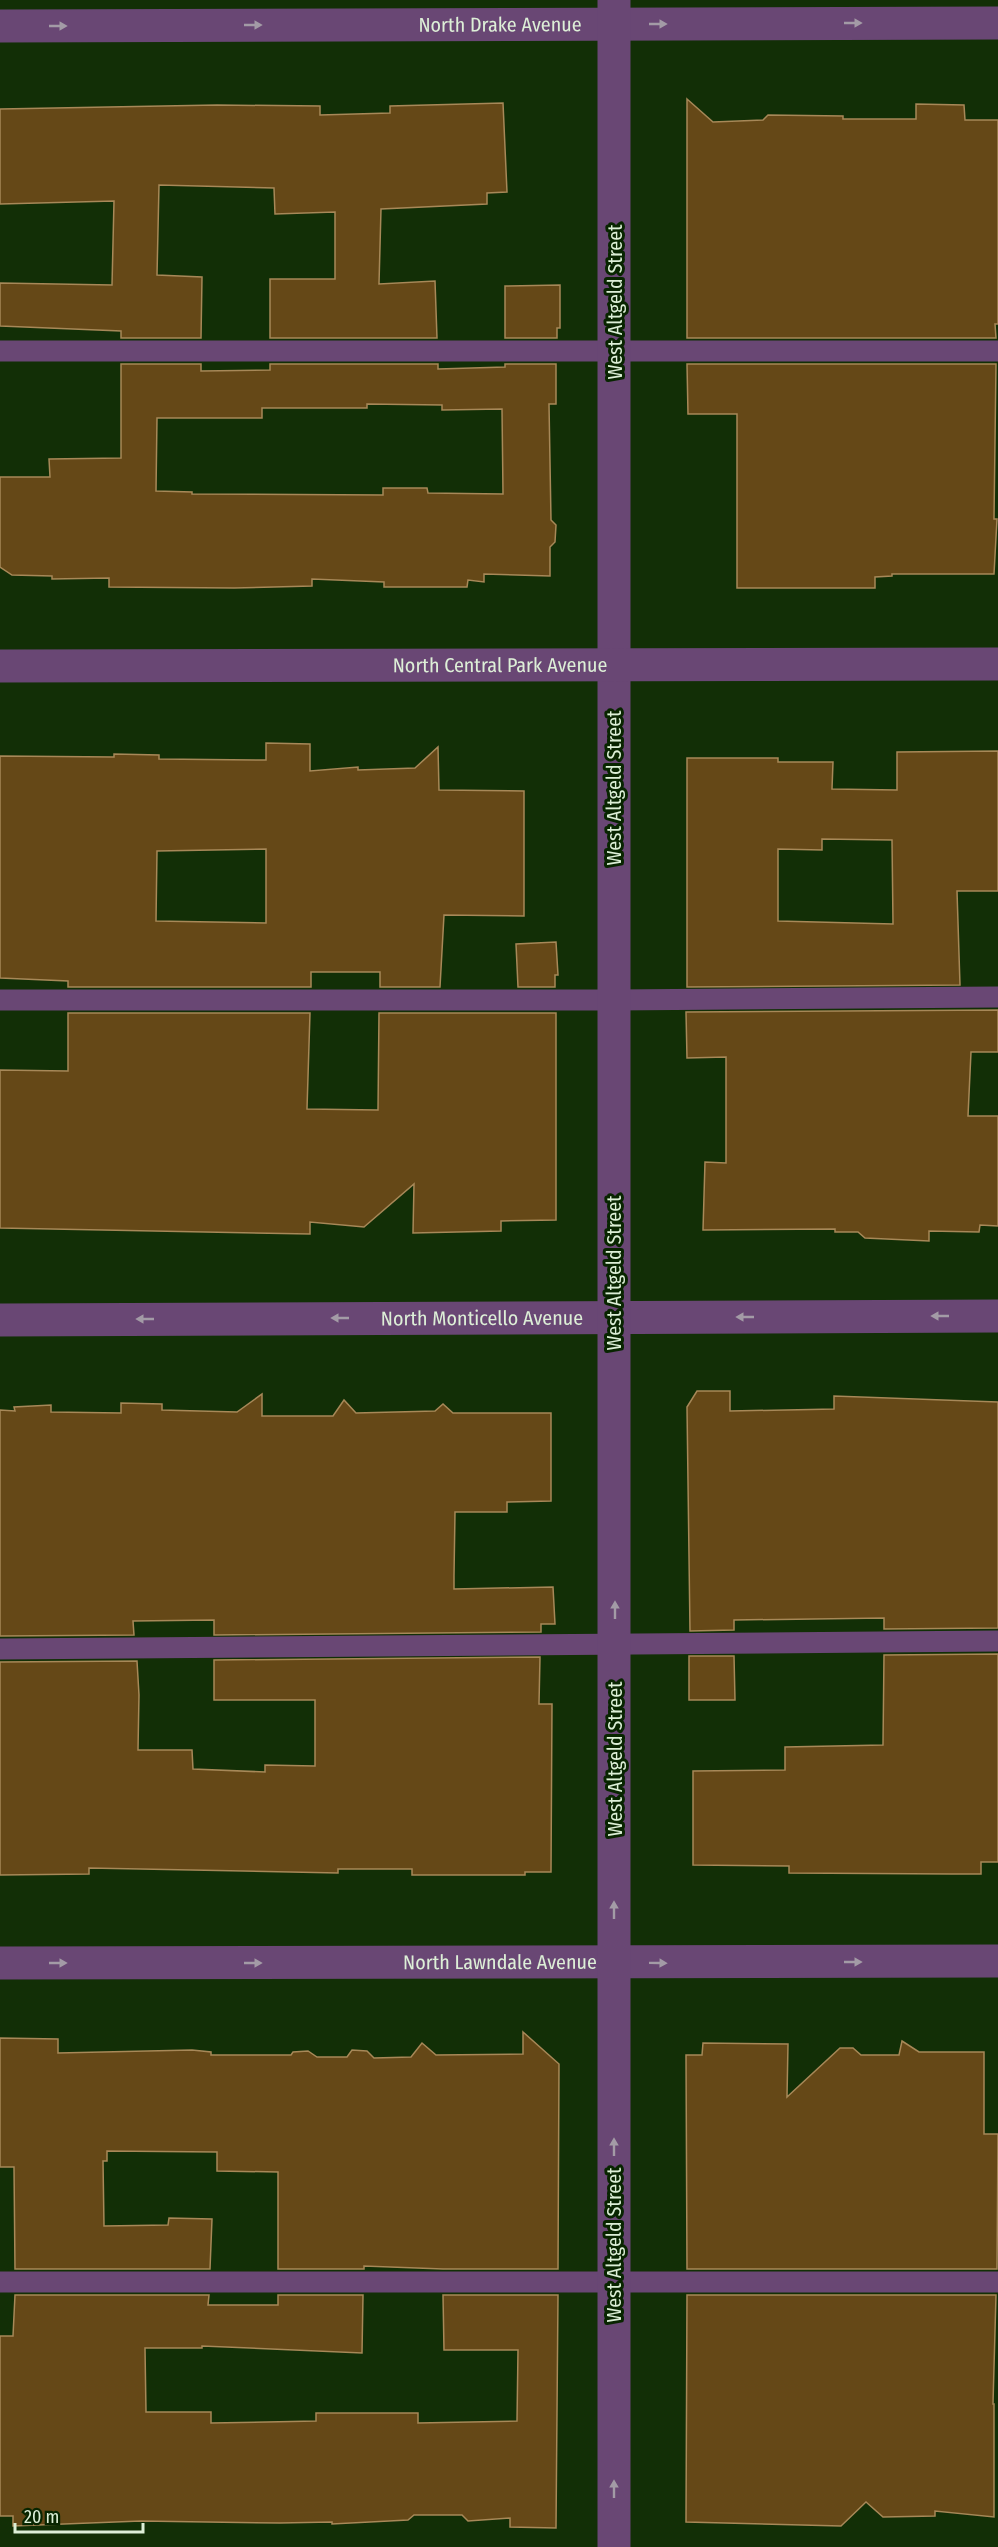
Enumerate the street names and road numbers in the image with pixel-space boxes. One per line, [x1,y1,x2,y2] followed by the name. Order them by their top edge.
[418,12,582,37] street label: North Drake Avenue
[603,224,627,380] street label: West Altgeld Street
[393,653,607,677] street label: North Central Park Avenue
[602,710,626,866] street label: West Altgeld Street
[602,1195,626,1351] street label: West Altgeld Street
[381,1306,583,1330] street label: North Monticello Avenue
[603,1681,627,1837] street label: West Altgeld Street
[403,1950,597,1974] street label: North Lawndale Avenue
[602,2167,626,2323] street label: West Altgeld Street

